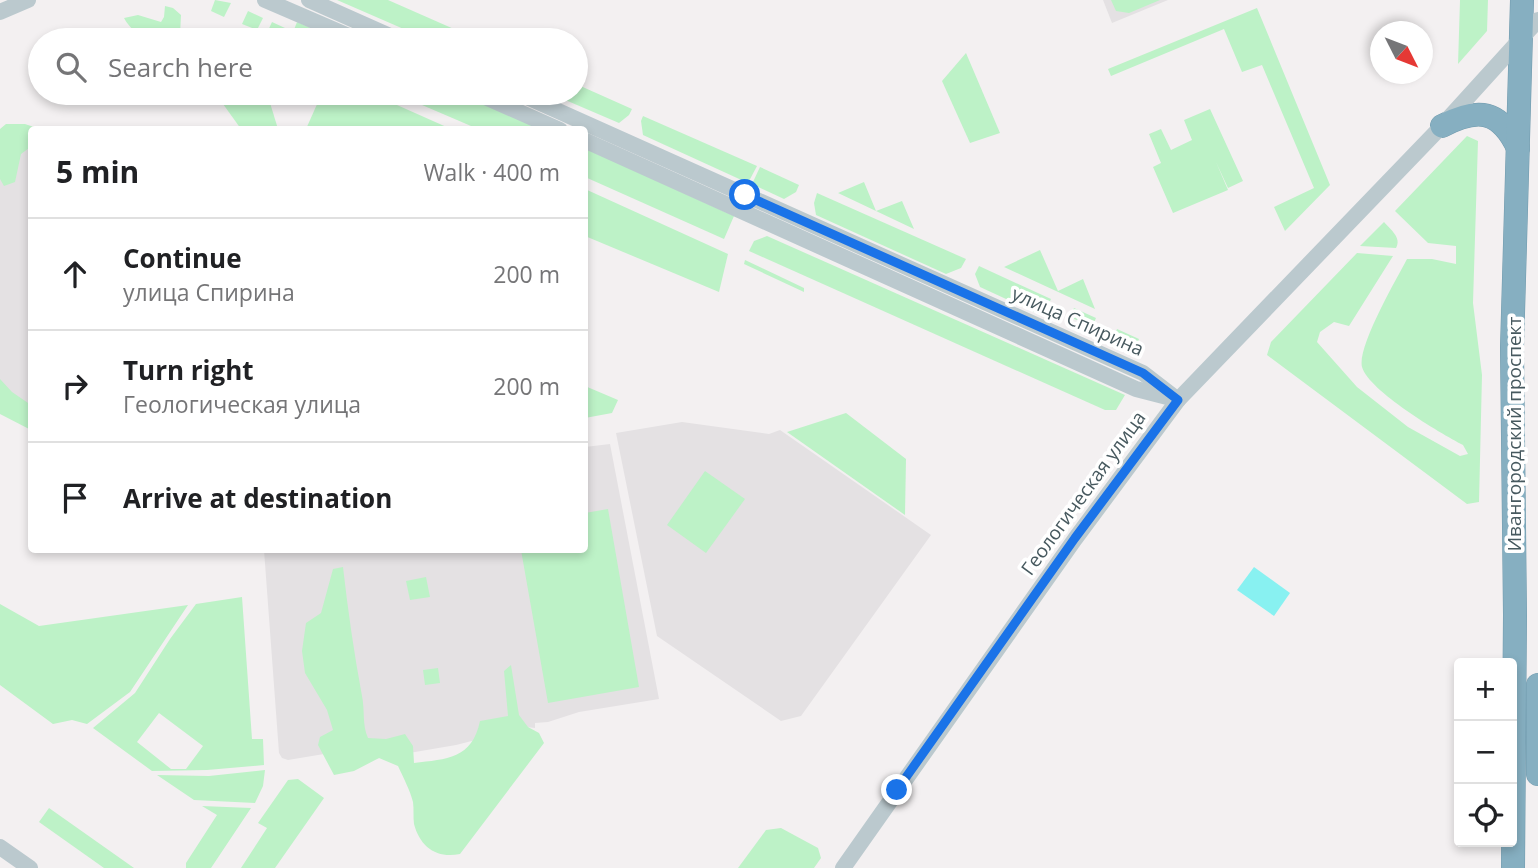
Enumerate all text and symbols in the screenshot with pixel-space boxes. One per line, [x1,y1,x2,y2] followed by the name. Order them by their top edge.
[1370,21,1433,84] north arrow
[28,28,588,105] search box
[52,48,90,86] icon: search
[108,49,253,85] text: Search here
[56,151,139,192] text: 5 min
[423,156,560,188] text: Walk · 400 m
[729,179,760,210] route start
[123,240,242,276] text: Continue
[56,255,94,293] icon: ahead
[493,258,560,290] text: 200 m
[123,276,295,308] text: улица Спирина
[1008,280,1148,362] street label: улица Спирина
[1501,317,1527,551] street label: Ивангородский проспект
[123,352,254,388] text: Turn right
[56,367,94,405] icon: right
[493,370,560,402] text: 200 m
[123,388,361,420] text: Геологическая улица
[1015,406,1151,580] street label: Геологическая улица
[56,479,94,517] icon: arrive
[123,480,392,516] text: Arrive at destination
[1454,658,1517,847] map controls
[1454,658,1517,721] button: +
[1454,721,1517,784] button: −
[881,774,912,805] route end
[1454,784,1517,847] button: locate

